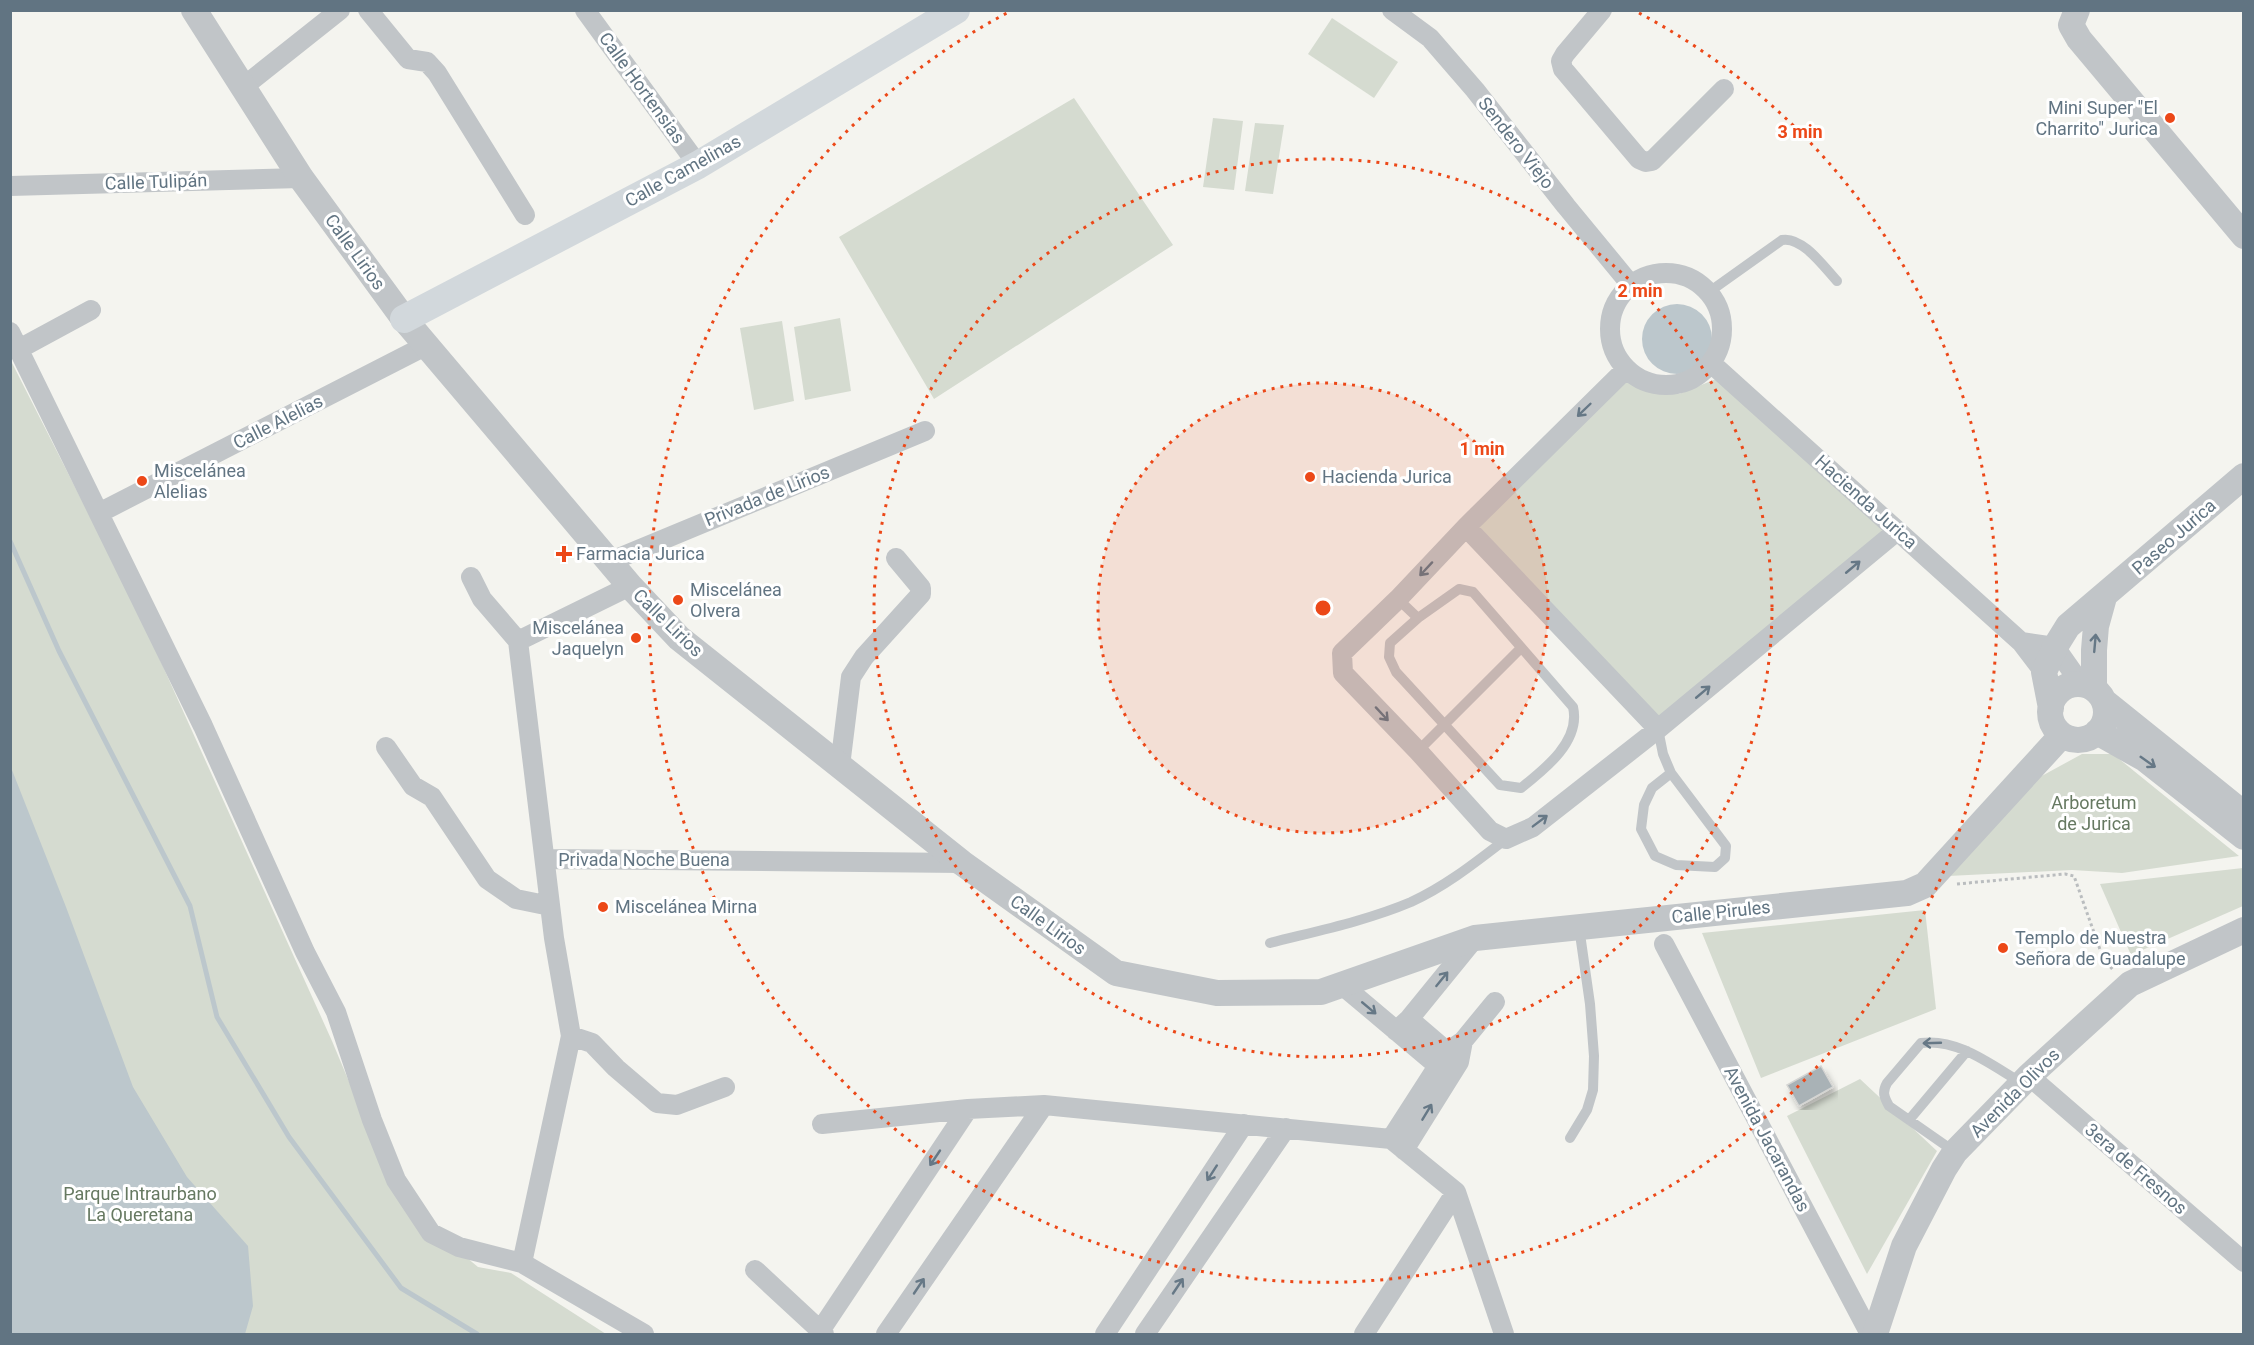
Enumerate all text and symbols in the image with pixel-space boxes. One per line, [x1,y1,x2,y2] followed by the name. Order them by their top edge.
[595,28,690,147] street label: Calle Hortensias
[1474,93,1559,193] street label: Sendero Viejo
[2035,97,2158,139] place label: Mini Super "El Charrito" Jurica
[2163,111,2177,125] marker: Mini Super "El Charrito" Jurica
[1777,121,1823,142] text: 3 min
[621,130,744,211] street label: Calle Camelinas
[104,169,207,194] street label: Calle Tulipán
[321,210,390,294] street label: Calle Lirios
[1617,280,1663,301] text: 2 min
[229,390,326,453] street label: Calle Alelias
[1577,403,1592,418] one-way arrow
[1459,438,1505,459] text: 1 min
[1811,450,1922,553] street label: Hacienda Jurica
[154,460,246,502] place label: Miscelánea Alelias
[701,461,832,530] street label: Privada de Lirios
[1322,466,1452,487] place label: Hacienda Jurica
[1303,470,1317,484] marker: Hacienda Jurica
[135,474,149,488] marker: Miscelánea Alelias
[2127,495,2220,579] street label: Paseo Jurica
[576,543,705,564] place label: Farmacia Jurica
[557,547,571,561] marker: Farmacia Jurica
[1844,561,1860,574] one-way arrow
[1418,562,1433,577] one-way arrow
[690,579,782,621] place label: Miscelánea Olvera
[629,584,707,661] street label: Calle Lirios
[671,593,685,607] marker: Miscelánea Olvera
[1313,598,1333,618] centre of rings
[532,617,624,659] place label: Miscelánea Jaquelyn
[629,631,643,645] marker: Miscelánea Jaquelyn
[2090,633,2101,653] one-way arrow
[1694,686,1710,699] one-way arrow
[1375,706,1390,721] one-way arrow
[2139,756,2155,768] one-way arrow
[2051,792,2137,834] park label: Arboretum de Jurica
[1532,815,1548,828] one-way arrow
[558,849,730,870] street label: Privada Noche Buena
[1006,890,1090,959] street label: Calle Lirios
[615,896,757,917] place label: Miscelánea Mirna
[1670,896,1771,927] street label: Calle Pirules
[596,900,610,914] marker: Miscelánea Mirna
[2015,927,2185,969] place label: Templo de Nuestra Señora de Guadalupe
[1996,941,2010,955] marker: Templo de Nuestra Señora de Guadalupe
[1436,971,1449,987] one-way arrow
[1361,1001,1376,1015] one-way arrow
[1922,1037,1942,1049] one-way arrow
[1966,1044,2064,1142] street label: Avenida Olivos
[1720,1062,1815,1215] street label: Avenida Jacarandas
[1421,1104,1433,1121] one-way arrow
[2081,1119,2191,1218] street label: 3era de Fresnos
[929,1149,942,1166] one-way arrow
[1206,1164,1218,1181] one-way arrow
[63,1183,217,1225] park label: Parque Intraurbano La Queretana
[1172,1278,1184,1295] one-way arrow
[913,1279,925,1295] one-way arrow

